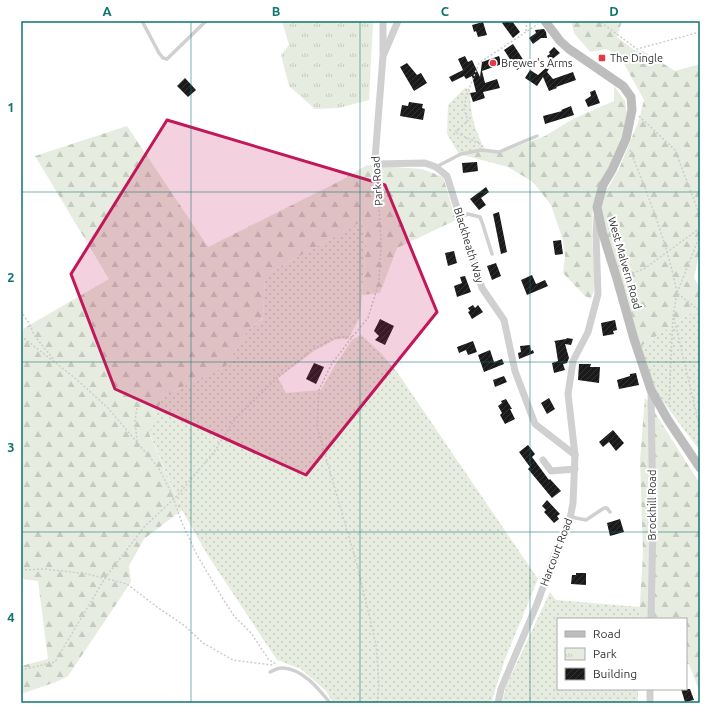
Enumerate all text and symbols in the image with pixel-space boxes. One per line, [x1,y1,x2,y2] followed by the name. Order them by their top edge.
[102,4,112,18] text: A
[272,4,281,18] text: B
[441,4,450,18] text: C
[609,4,619,18] text: D
[610,52,663,64] place label: The Dingle
[597,53,607,63] marker: The Dingle
[501,57,573,69] place label: Brewer's Arms
[488,58,498,68] marker: Brewer's Arms
[7,100,15,114] text: 1
[369,156,385,206] street label: Park Road
[452,206,486,285] street label: Blackheath Way
[606,215,644,311] street label: West Malvern Road
[7,270,15,284] text: 2
[7,440,15,454] text: 3
[646,470,658,540] street label: Brockhill Road
[538,516,574,588] street label: Harcourt Road
[7,610,15,624] text: 4
[557,618,687,690] legend
[593,627,621,640] text: Road
[593,647,617,660] text: Park
[593,667,637,680] text: Building

